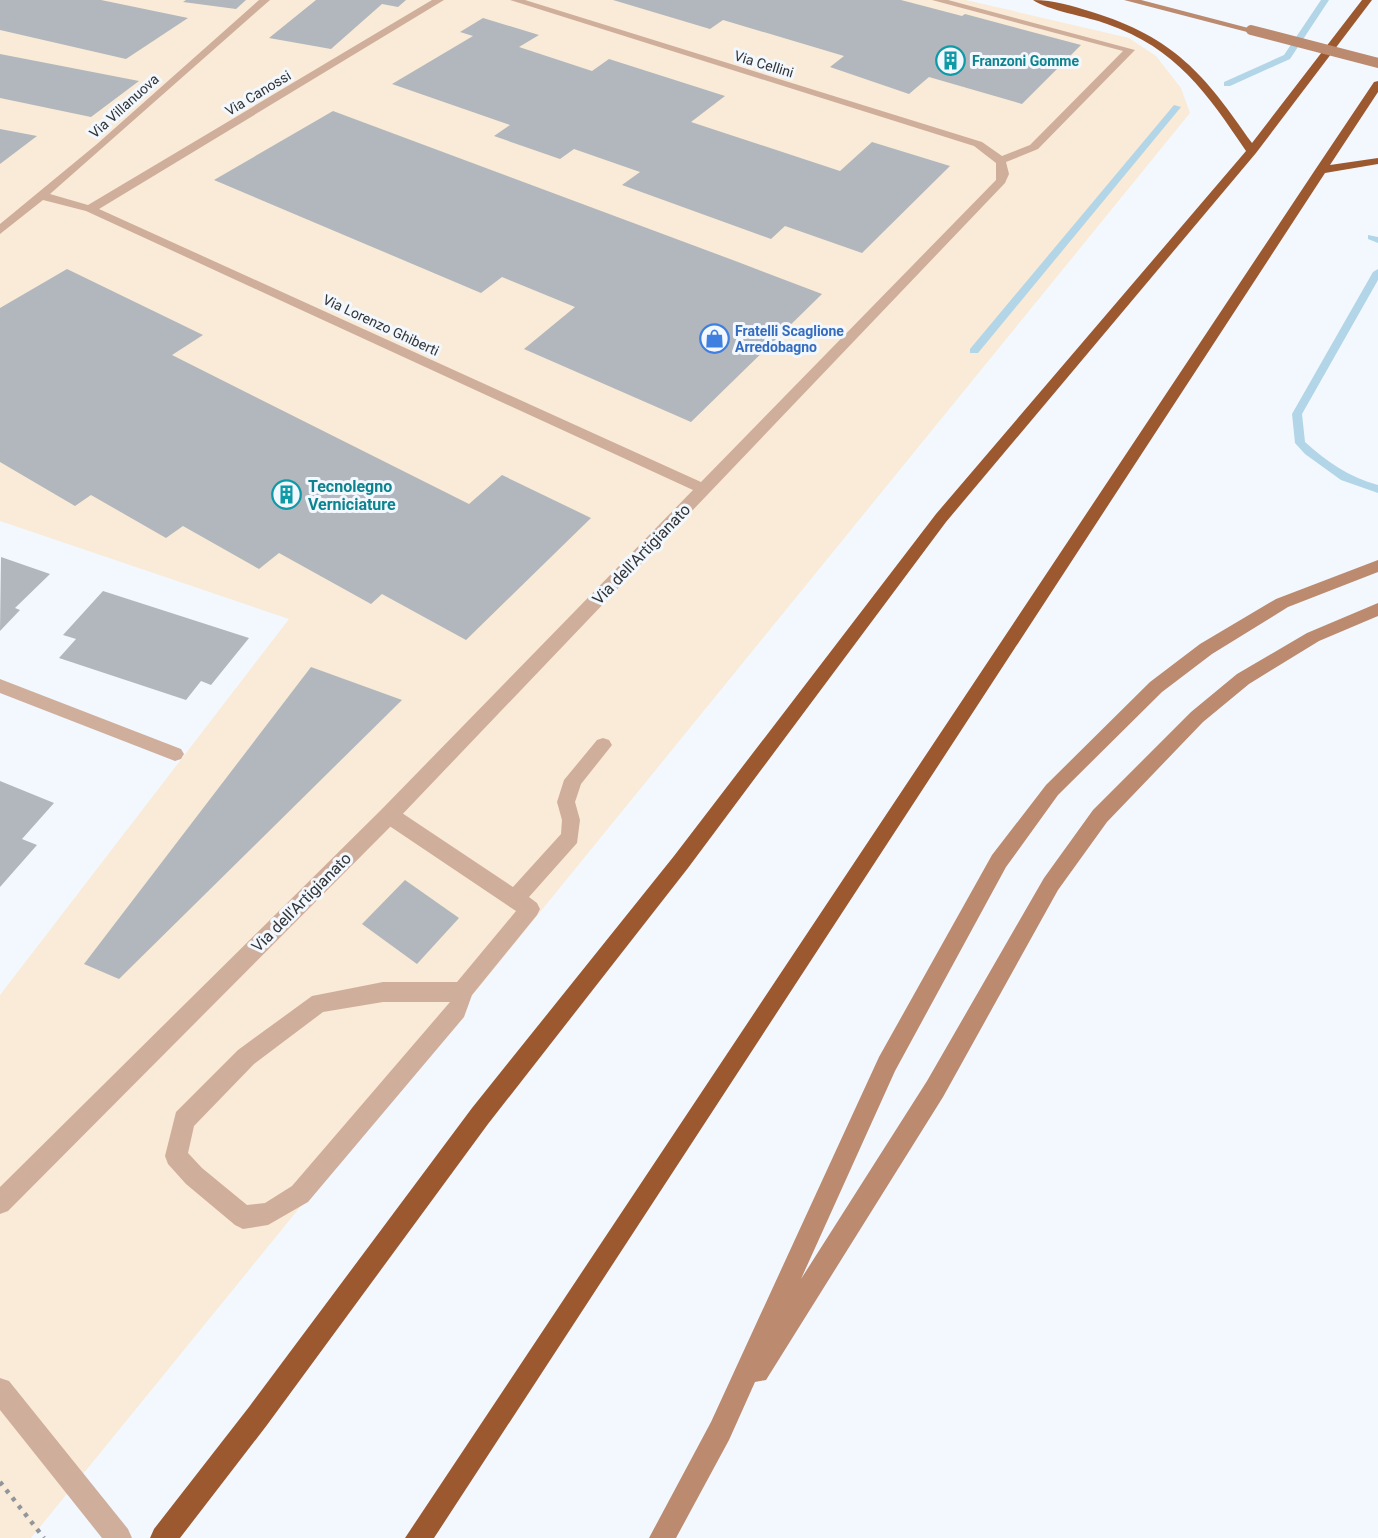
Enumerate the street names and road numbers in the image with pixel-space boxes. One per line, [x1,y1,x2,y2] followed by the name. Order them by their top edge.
[732,47,796,81] street label: Via Cellini
[222,67,294,119] street label: Via Canossi
[86,71,162,141] street label: Via Villanuova
[321,291,441,359] street label: Via Lorenzo Ghiberti
[588,500,694,609] street label: Via dell'Artigianato
[248,849,355,956] street label: Via dell'Artigianato

